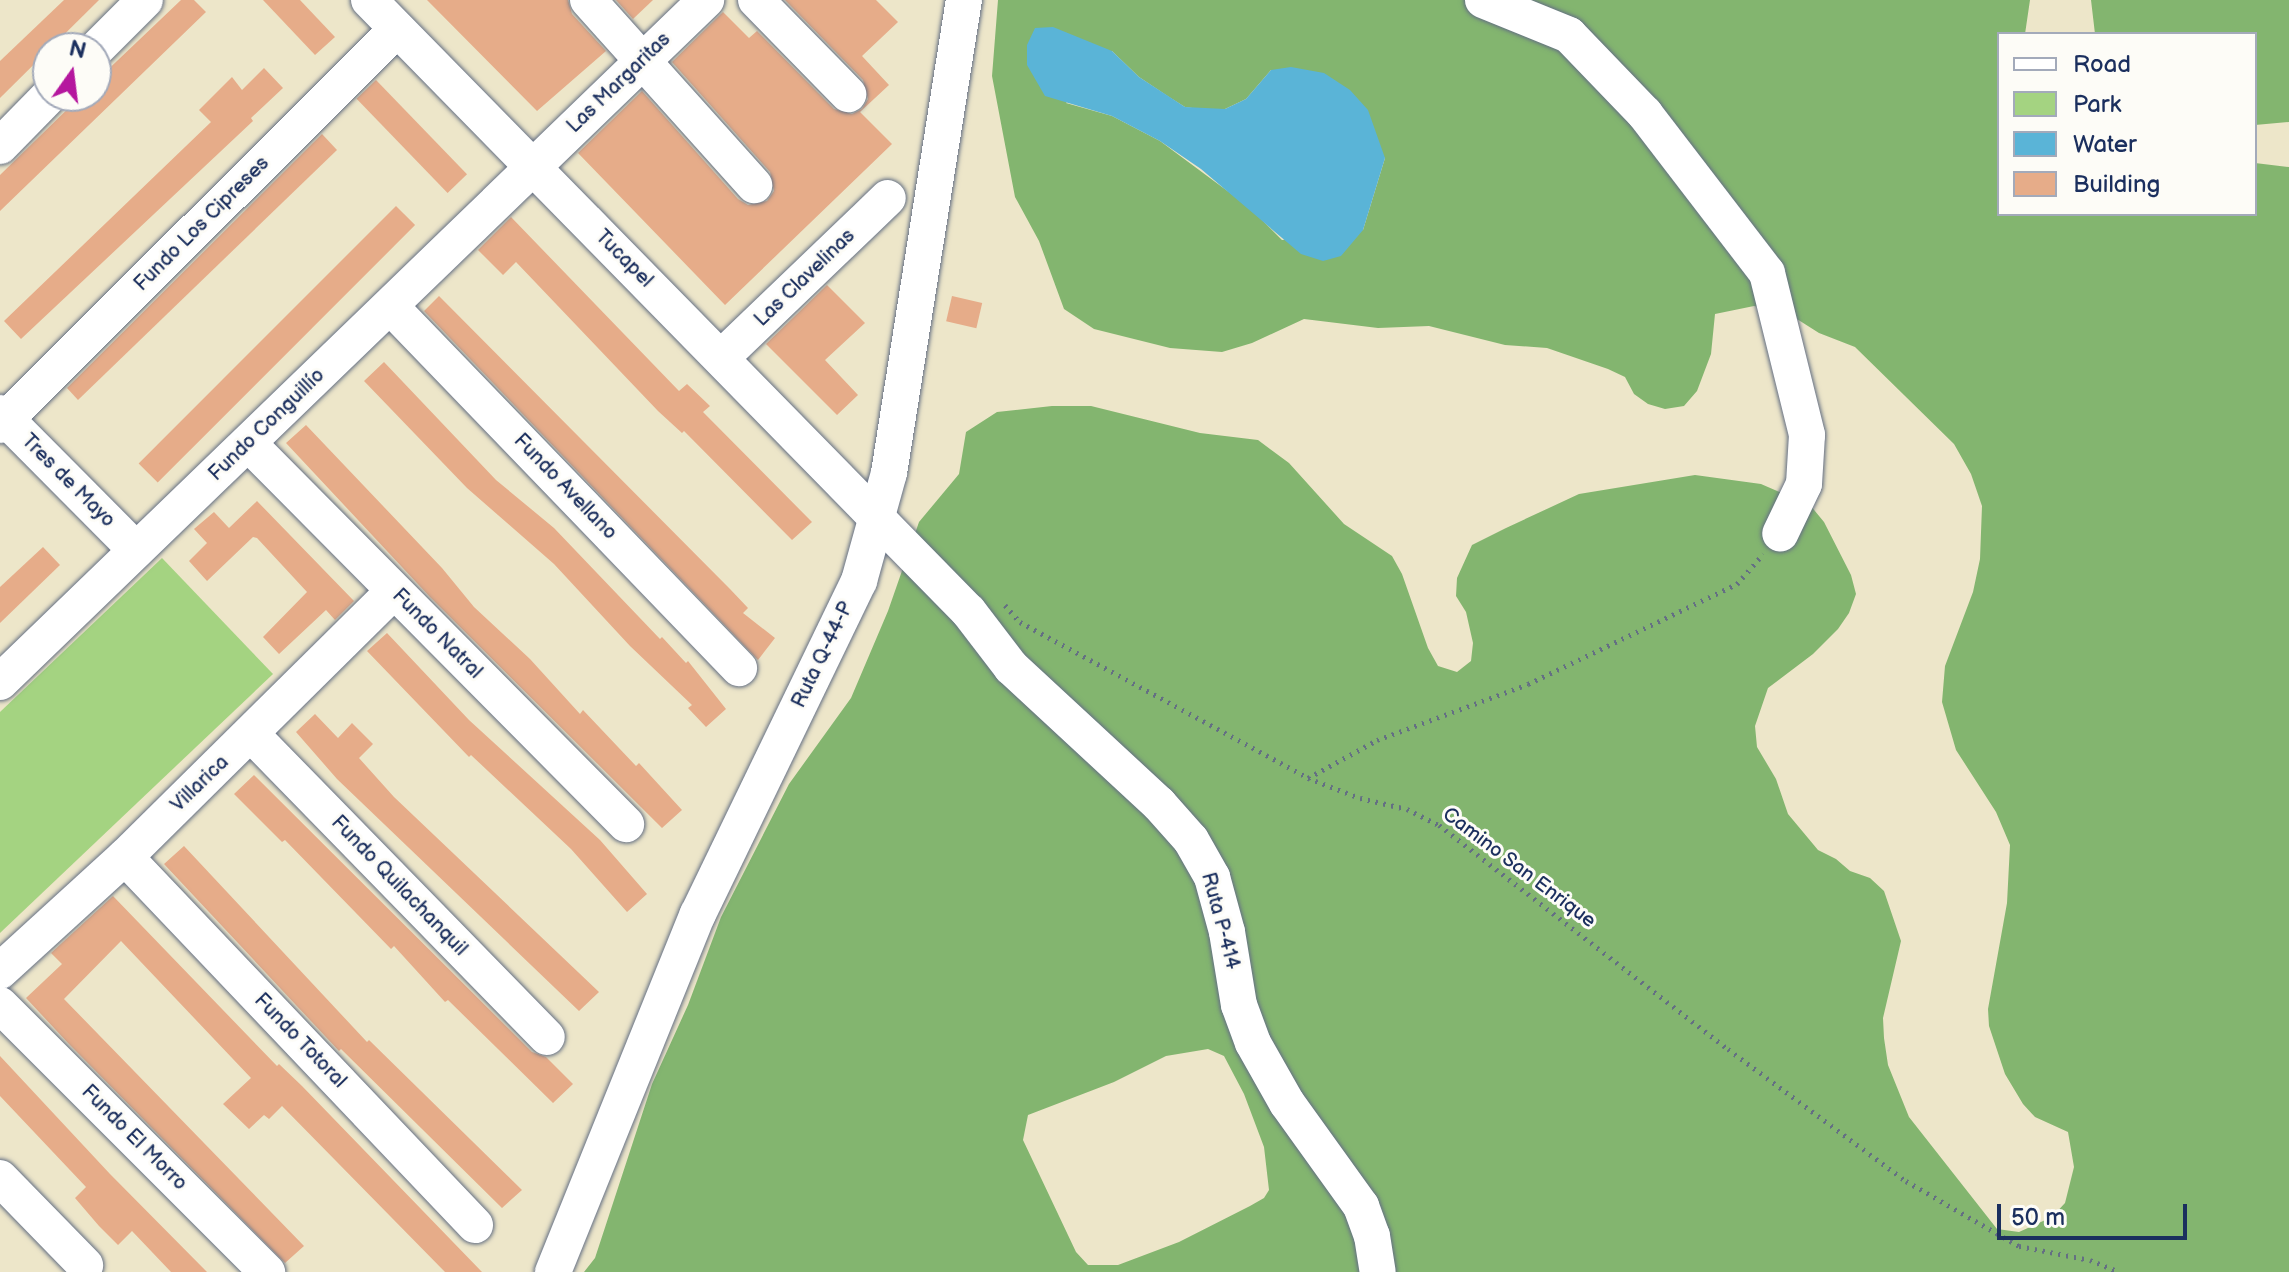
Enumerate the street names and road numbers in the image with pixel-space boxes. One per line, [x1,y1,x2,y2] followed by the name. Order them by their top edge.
[562,28,676,138] street label: Las Margaritas
[130,152,274,296] street label: Fundo Los Cipreses
[750,224,860,332] street label: Las Clavelinas
[590,225,658,293] street label: Tucapel
[204,364,330,486] street label: Fundo Conguillío
[16,429,120,533] street label: Tres de Mayo
[508,429,622,545] street label: Fundo Avellano
[387,584,487,684] street label: Fundo Natral
[787,598,859,712] street label: Ruta Q-44-P
[166,751,234,817] street label: Villarica
[1438,802,1600,934] street label: Camino San Enrique
[326,811,472,961] street label: Fundo Quilachanquil
[1196,870,1244,972] street label: Ruta P-414
[249,988,351,1094] street label: Fundo Totoral
[76,1080,192,1196] street label: Fundo El Morro

